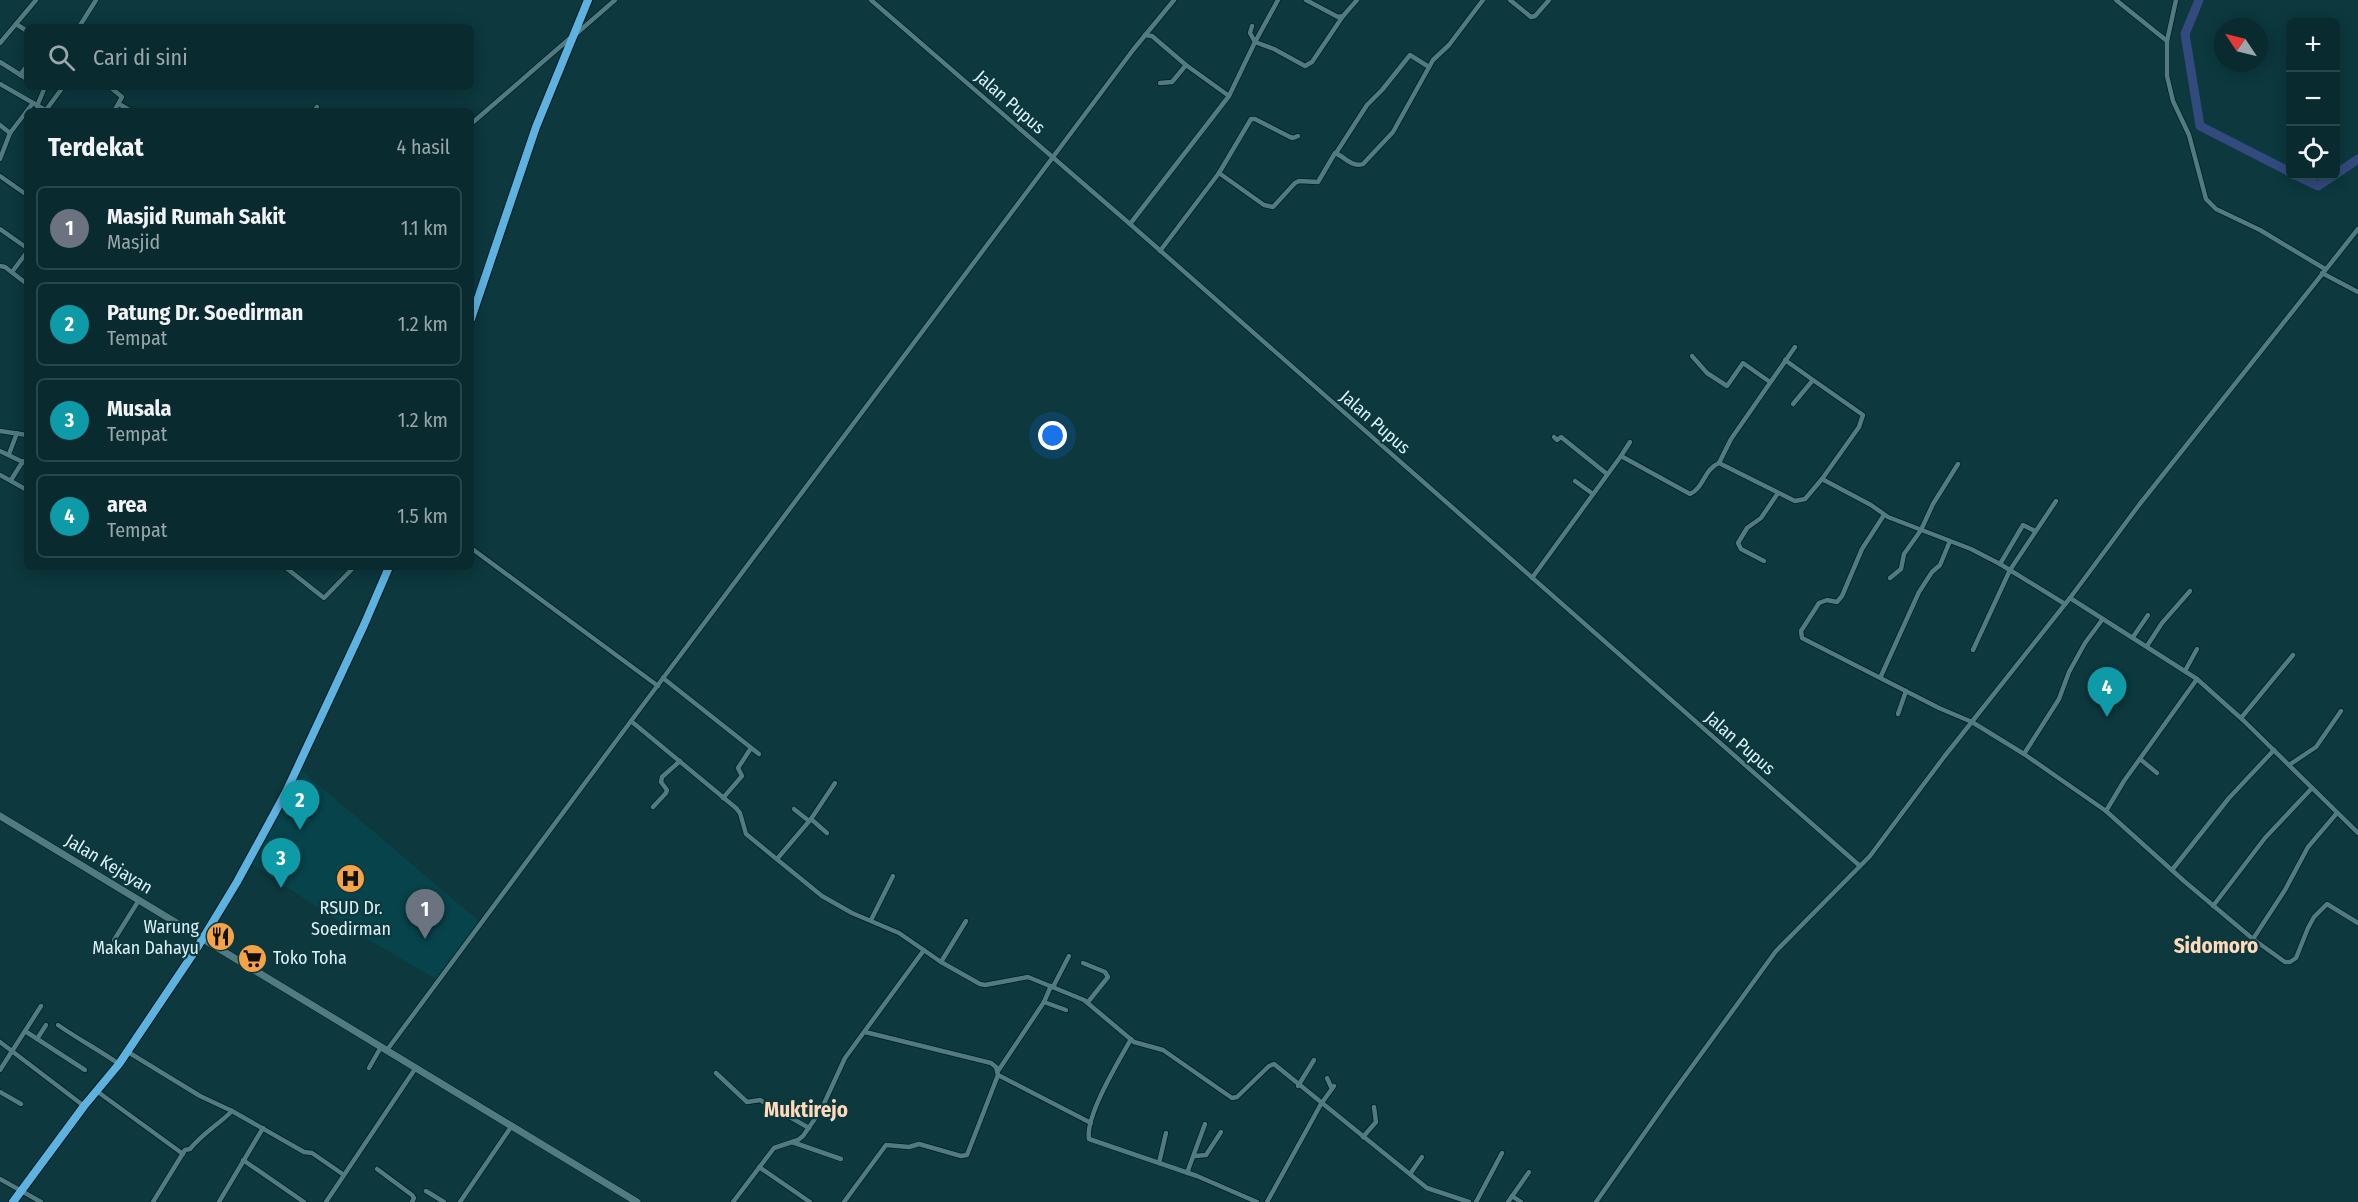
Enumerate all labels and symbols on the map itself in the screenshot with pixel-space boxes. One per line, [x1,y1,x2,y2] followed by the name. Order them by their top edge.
[2214,18,2268,72] north arrow
[970,66,1050,139] street label: Jalan Pupus
[1335,386,1415,459] street label: Jalan Pupus
[1038,421,1067,450] your location
[2088,668,2126,717] pin: 4
[1700,707,1780,780] street label: Jalan Pupus
[280,780,320,830] pin: 2
[61,829,157,899] street label: Jalan Kejayan
[262,838,300,888] pin: 3
[335,863,367,895] hospital icon: RSUD Dr. Soedirman
[406,890,444,939] pin: 1
[311,897,391,940] place label: RSUD Dr. Soedirman
[92,916,200,959] place label: Warung Makan Dahayu
[204,921,236,953] restaurant icon: Warung Makan Dahayu
[2174,933,2258,959] district label: Sidomoro
[236,942,268,974] supermarket icon: Toko Toha
[273,947,347,969] place label: Toko Toha
[764,1097,848,1123] district label: Muktirejo

